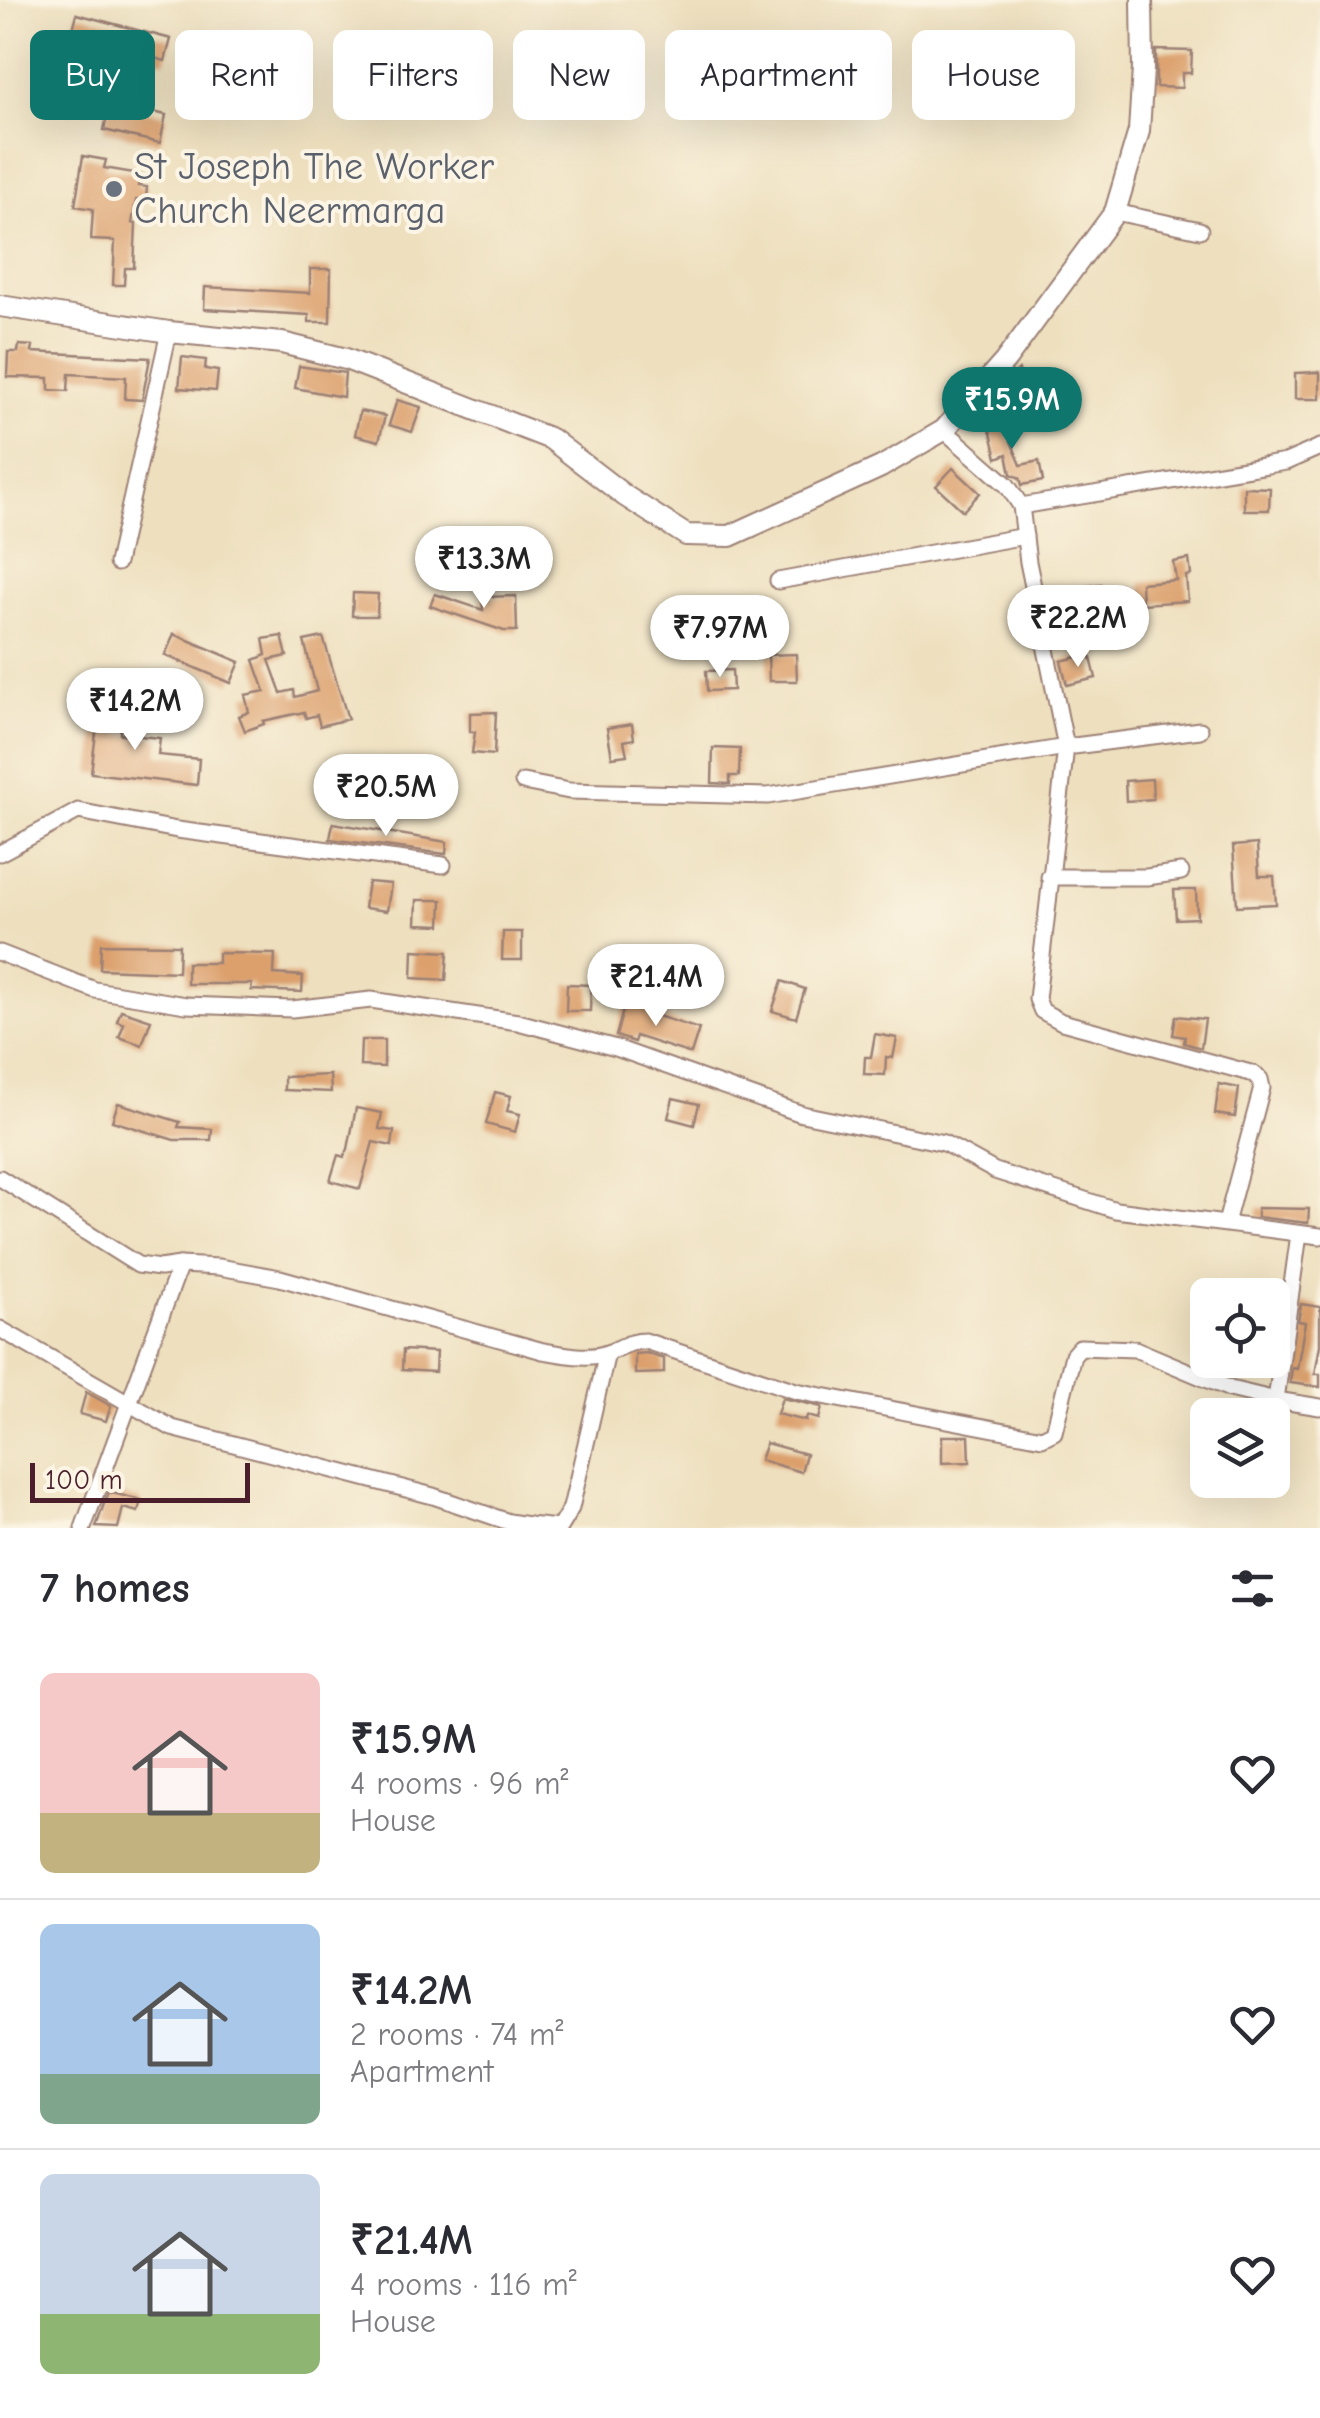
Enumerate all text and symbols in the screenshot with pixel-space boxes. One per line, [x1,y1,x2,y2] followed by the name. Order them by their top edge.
[30,30,155,120] chip: Buy
[175,30,313,120] chip: Rent
[333,30,493,120] chip: Filters
[513,30,645,120] chip: New
[665,30,892,120] chip: Apartment
[912,30,1075,120] chip: House
[134,145,494,233] place label: St Joseph The Worker Church Neermarga
[103,178,125,200] marker: St Joseph The Worker Church Neermarga
[931,367,1093,452] pin: ₹15.9M
[964,381,1060,418] text: ₹15.9M
[403,526,565,611] pin: ₹13.3M
[437,540,531,577] text: ₹13.3M
[997,585,1159,670] pin: ₹22.2M
[639,595,801,680] pin: ₹7.97M
[1029,599,1127,636] text: ₹22.2M
[672,609,768,646] text: ₹7.97M
[54,668,216,753] pin: ₹14.2M
[88,682,182,719] text: ₹14.2M
[305,754,467,839] pin: ₹20.5M
[335,768,437,805] text: ₹20.5M
[575,944,737,1029] pin: ₹21.4M
[609,958,703,995] text: ₹21.4M
[1190,1278,1290,1498] map controls
[1190,1278,1290,1378] button: locate
[1190,1398,1290,1498] button: layers
[30,1458,250,1502] scale bar
[45,1464,123,1496] text: 100 m
[1225,1561,1280,1616] icon: filters
[40,1564,190,1613] text: 7 homes
[120,1713,240,1833] icon: home
[350,1715,476,1764] text: ₹15.9M
[1225,1746,1280,1801] icon: heart
[350,1765,568,1802] text: 4 rooms · 96 m²
[350,1802,436,1839] text: House
[120,1964,240,2084] icon: home
[350,1966,472,2015] text: ₹14.2M
[1225,1997,1280,2052] icon: heart
[350,2016,563,2053] text: 2 rooms · 74 m²
[350,2053,493,2090] text: Apartment
[120,2214,240,2334] icon: home
[350,2216,473,2265] text: ₹21.4M
[1225,2247,1280,2302] icon: heart
[350,2266,577,2303] text: 4 rooms · 116 m²
[350,2303,436,2340] text: House

